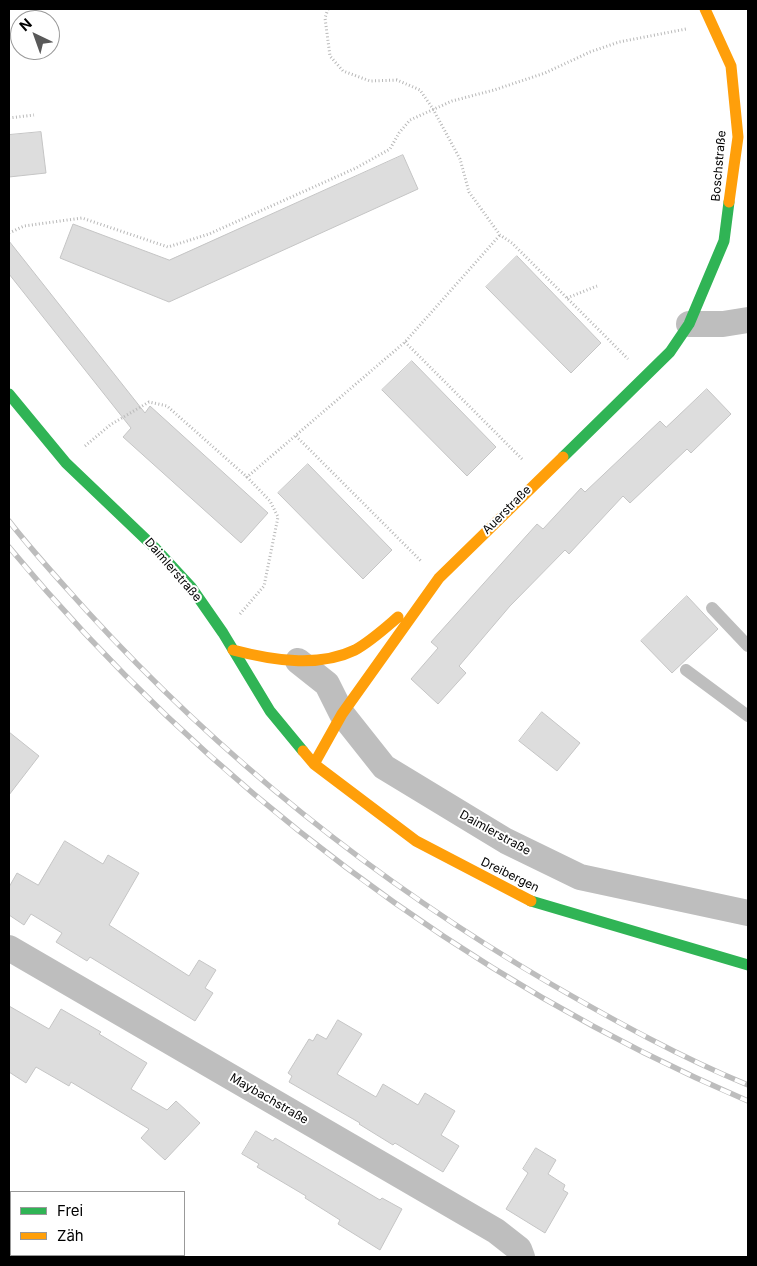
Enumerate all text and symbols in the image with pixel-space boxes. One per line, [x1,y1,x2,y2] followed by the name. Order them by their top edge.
[10,10,60,60] north arrow
[16,14,35,34] text: N
[709,130,729,202] street label: Boschstraße
[480,483,534,537] street label: Auerstraße
[142,535,204,605] street label: Daimlerstraße
[457,808,533,858] street label: Daimlerstraße
[479,855,541,895] street label: Dreibergen
[227,1071,311,1127] street label: Maybachstraße
[10,1191,185,1256] legend
[57,1201,83,1220] text: Frei
[57,1226,84,1245] text: Zäh

